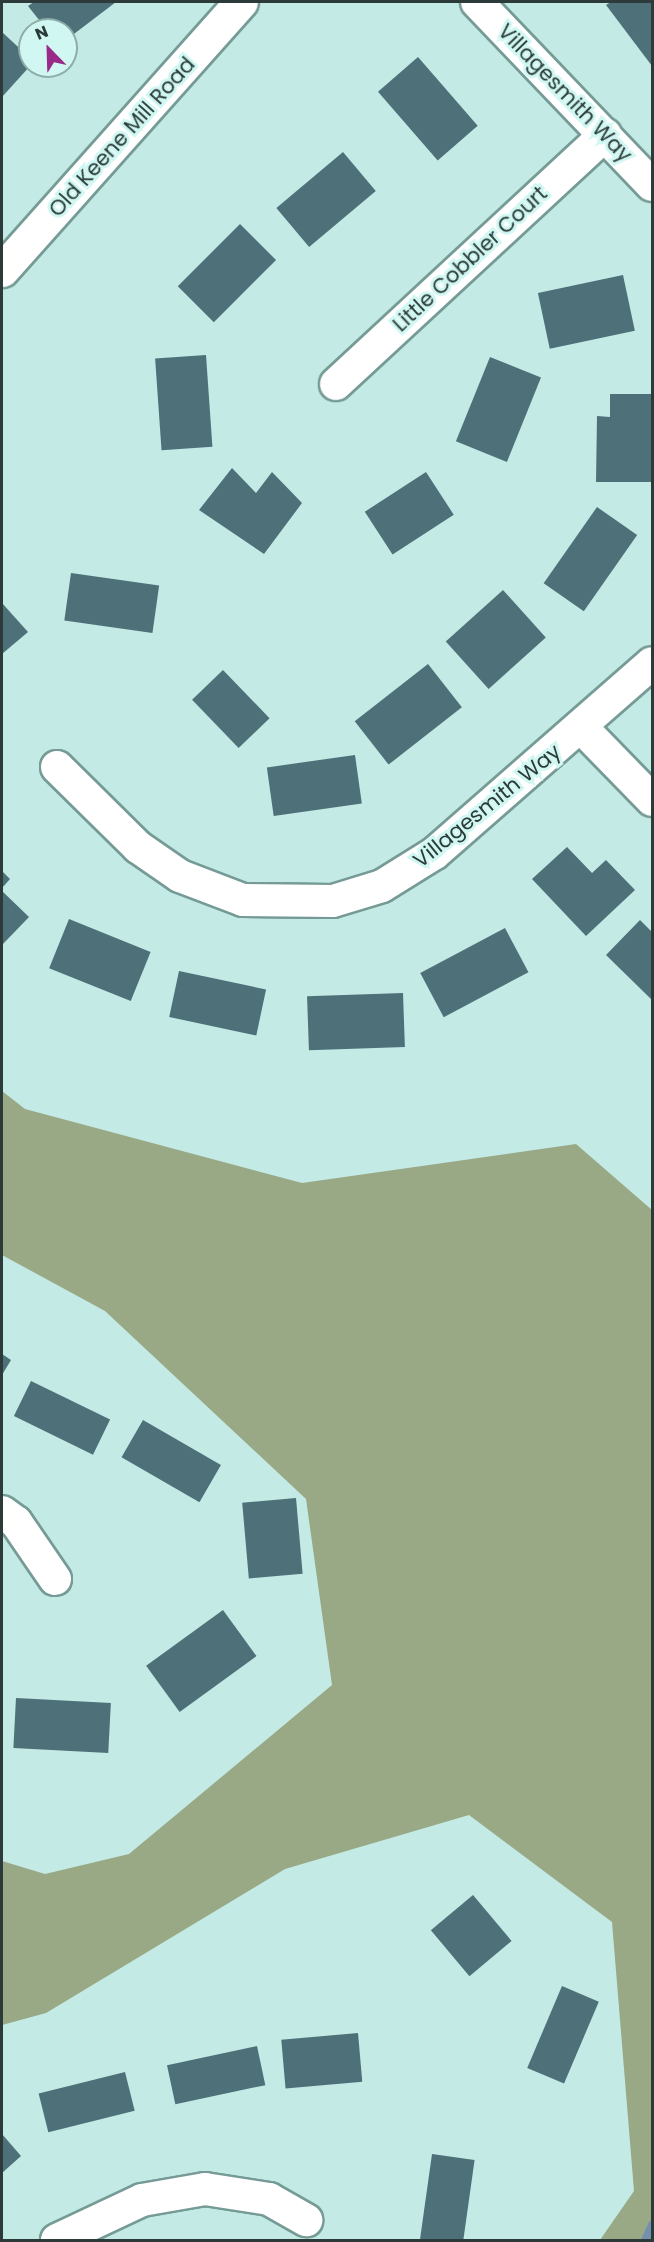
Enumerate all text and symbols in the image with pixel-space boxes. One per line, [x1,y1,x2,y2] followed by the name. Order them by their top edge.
[18,18,78,78] north arrow
[493,19,637,167] street label: Villagesmith Way
[32,20,52,46] text: N
[44,52,200,222] street label: Old Keene Mill Road
[388,181,552,337] street label: Little Cobbler Court
[408,739,566,873] street label: Villagesmith Way

